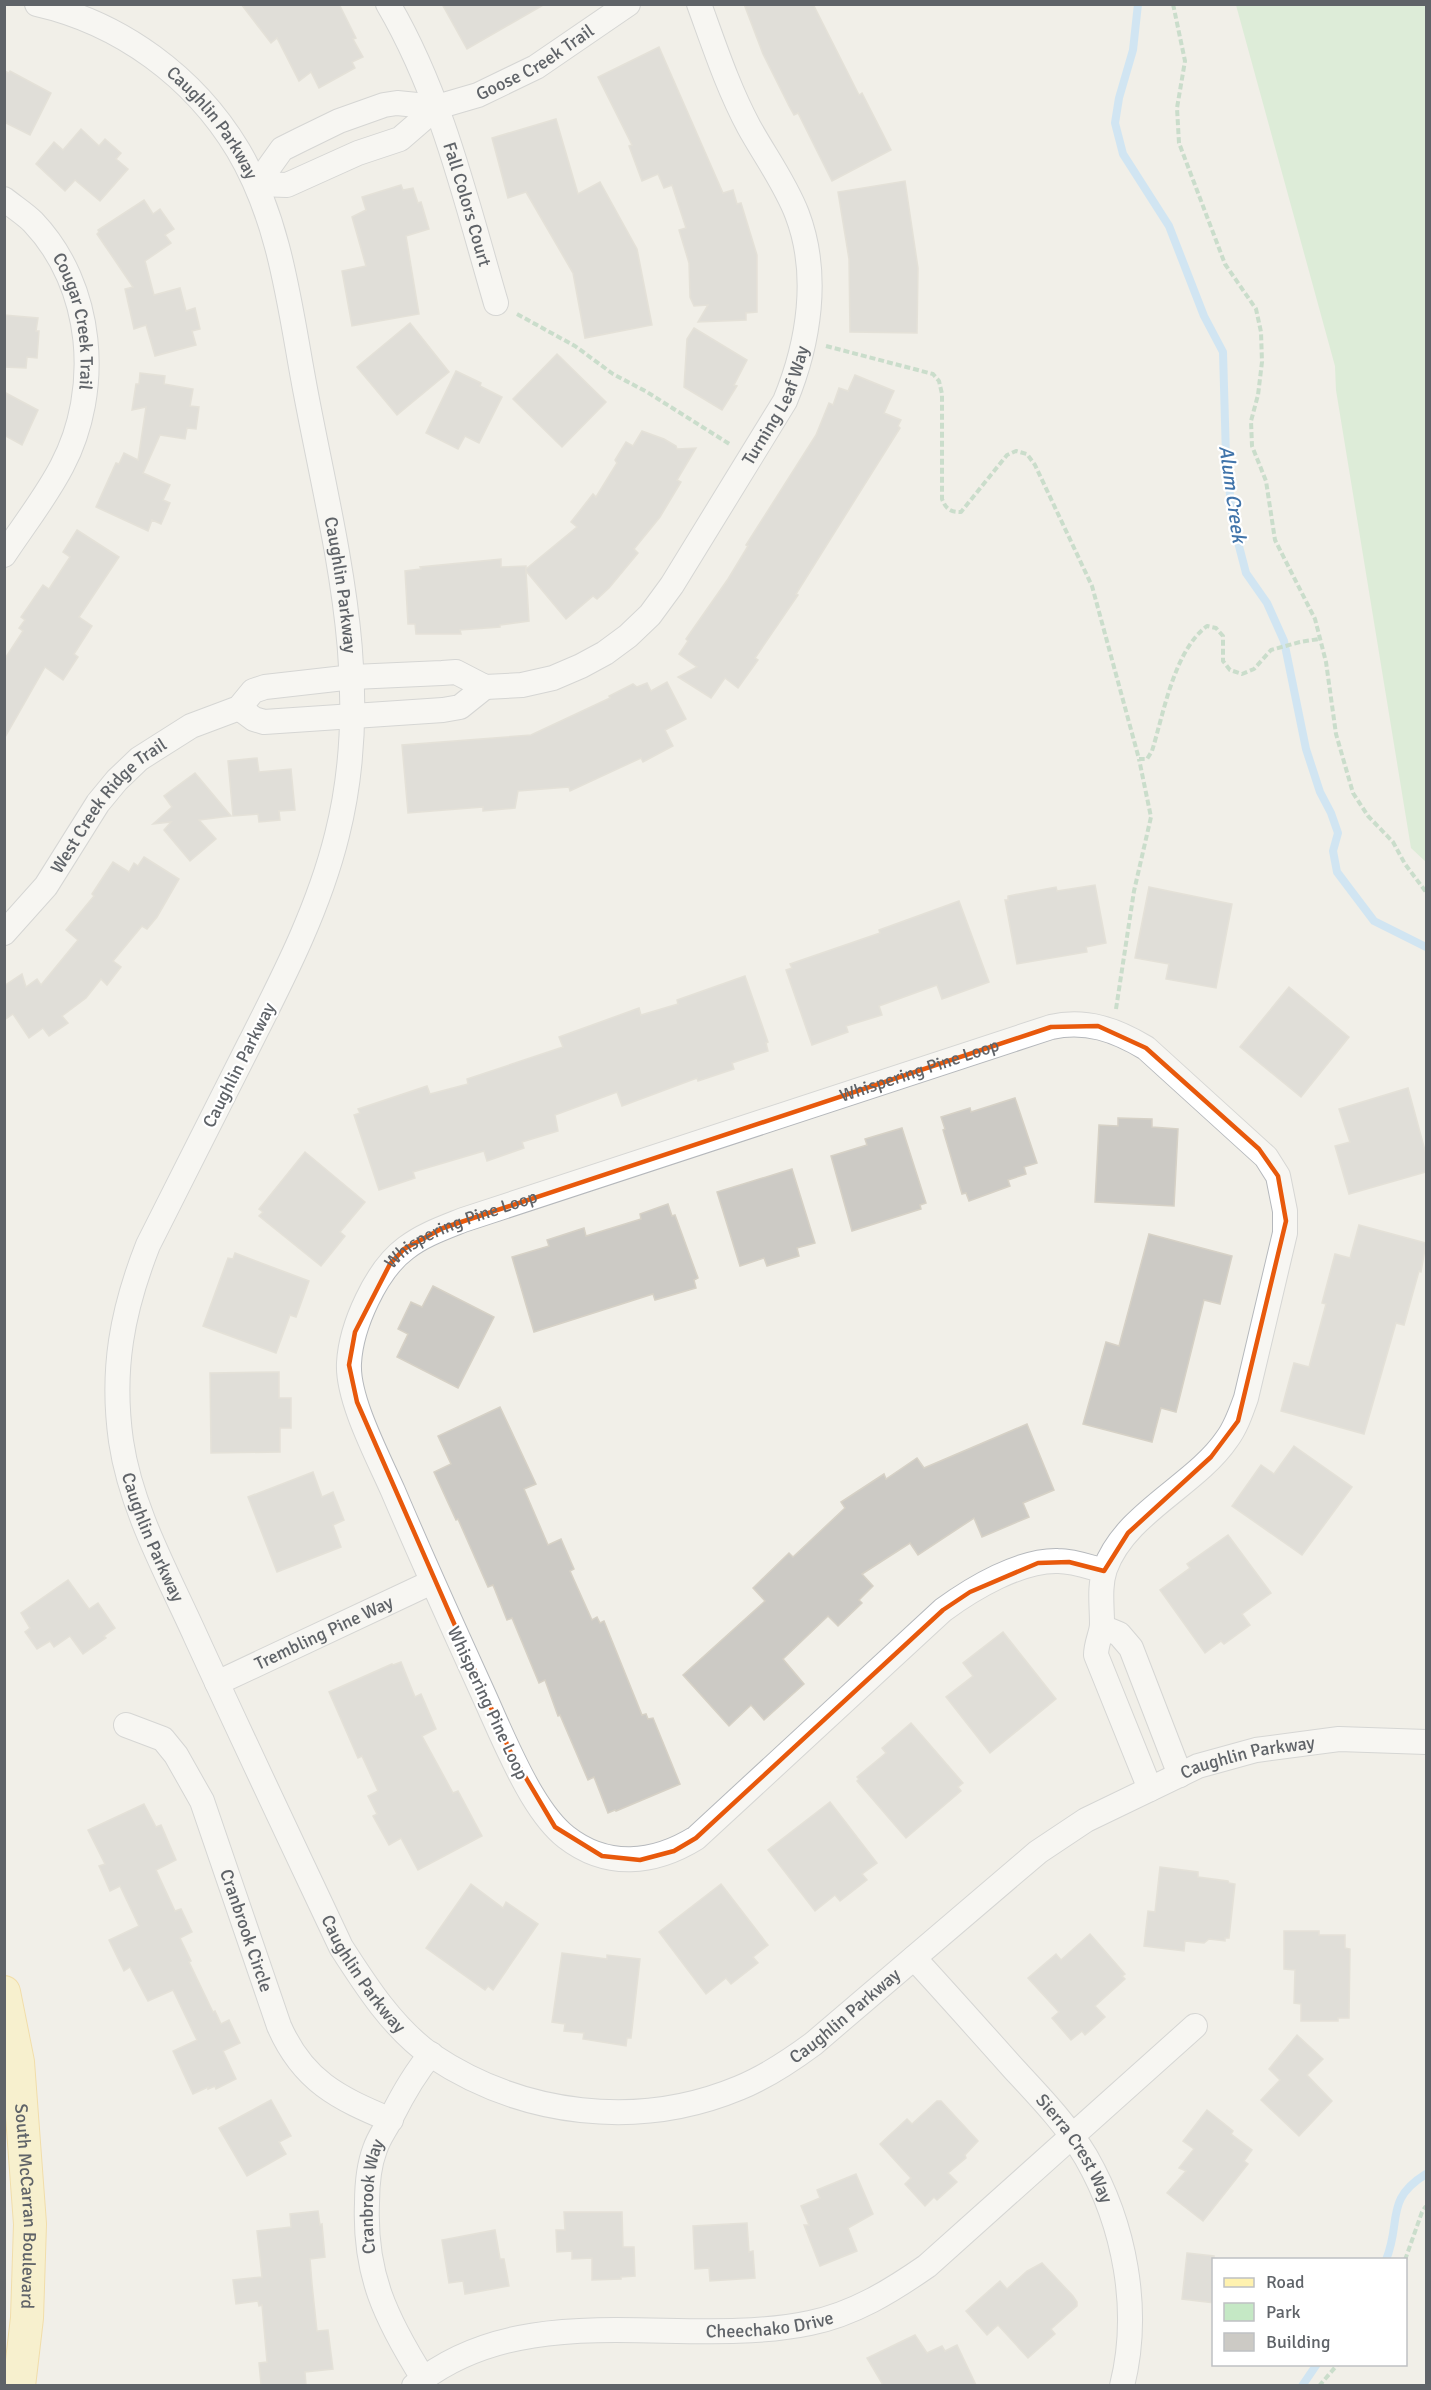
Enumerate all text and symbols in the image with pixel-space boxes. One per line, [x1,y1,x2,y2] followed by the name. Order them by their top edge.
[472,20,598,105] street label: Goose Creek Trail
[162,62,263,183] street label: Caughlin Parkway
[438,139,496,269] street label: Fall Colors Court
[48,249,98,391] street label: Cougar Creek Trail
[737,343,813,469] street label: Turning Leaf Way
[1213,444,1252,546] water label: Alum Creek
[320,515,361,655] street label: Caughlin Parkway
[46,733,171,877] street label: West Creek Ridge Trail
[198,998,280,1131] street label: Caughlin Parkway
[837,1034,1002,1107] street label: Whispering Pine Loop
[380,1185,540,1273] street label: Whispering Pine Loop
[117,1470,189,1606] street label: Caughlin Parkway
[251,1591,397,1675] street label: Trembling Pine Way
[443,1623,533,1783] street label: Whispering Pine Loop
[1177,1731,1317,1784] street label: Caughlin Parkway
[215,1866,278,1995] street label: Cranbrook Circle
[316,1911,411,2038] street label: Caughlin Parkway
[785,1963,905,2068] street label: Caughlin Parkway
[1031,2089,1118,2207] street label: Sierra Crest Way
[10,2103,41,2309] street label: South McCarran Boulevard
[356,2135,389,2255] street label: Cranbrook Way
[1212,2258,1407,2366] legend
[1266,2271,1305,2293] text: Road
[1266,2301,1301,2323] text: Park
[706,2306,836,2342] street label: Cheechako Drive
[1266,2331,1330,2353] text: Building

